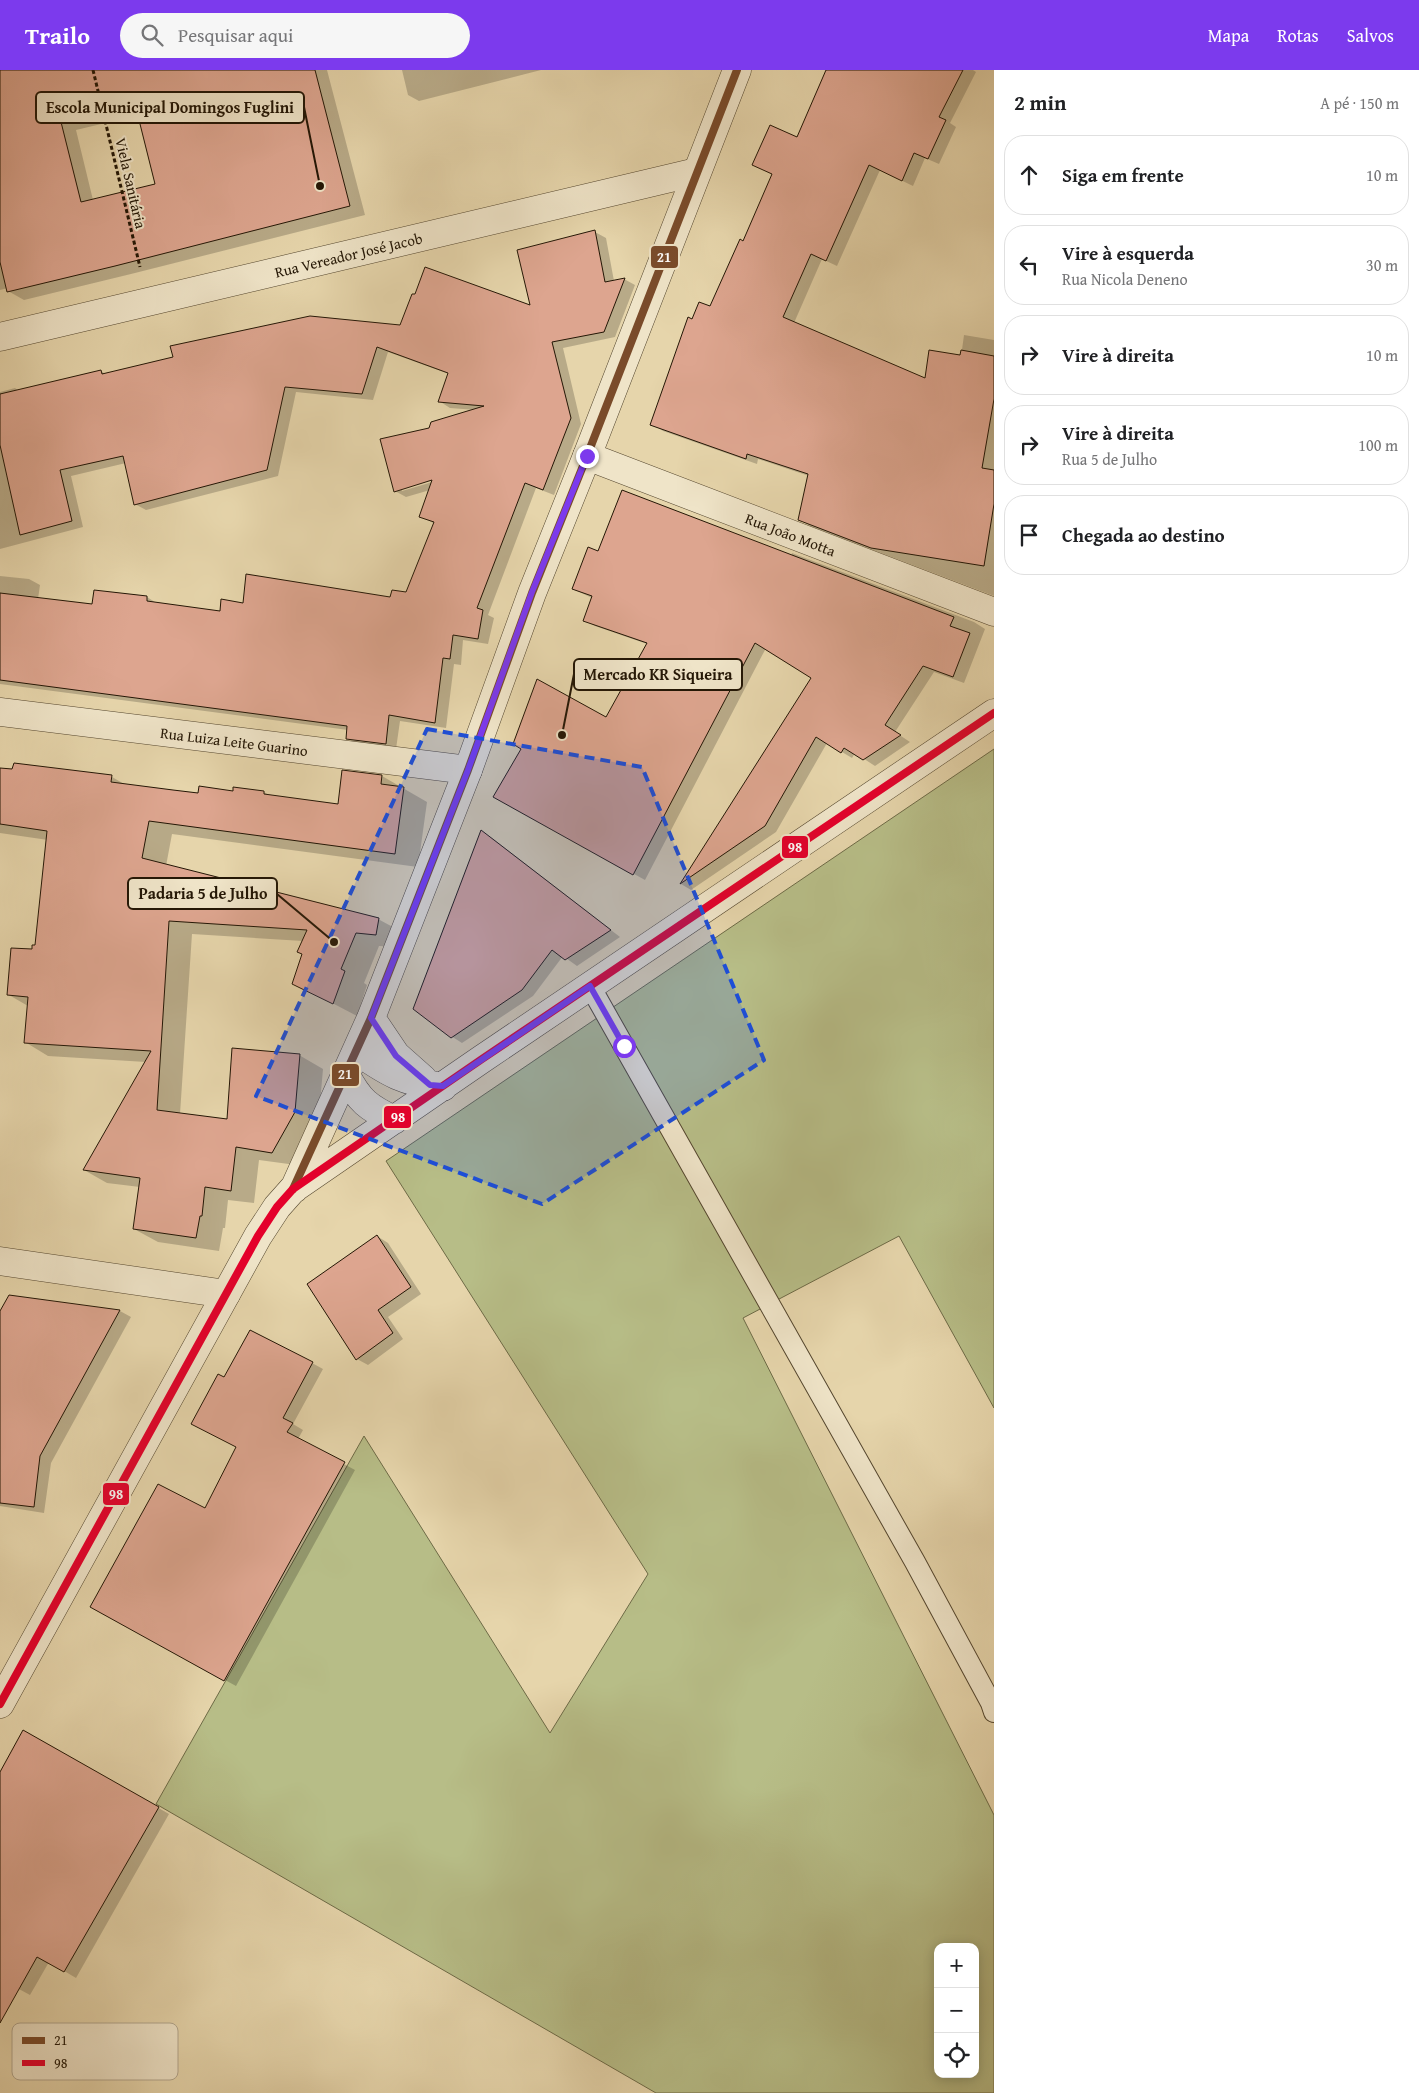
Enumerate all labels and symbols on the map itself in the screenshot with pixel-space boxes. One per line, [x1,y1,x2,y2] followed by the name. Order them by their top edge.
[36,92,304,123] callout: Escola Municipal Domingos Fuglini
[46,95,294,119] text: Escola Municipal Domingos Fuglini
[110,136,152,230] street label: Viela Sanitária
[272,227,424,282] street label: Rua Vereador José Jacob
[650,245,679,269] line badge: 21
[657,247,671,267] text: 21
[576,445,599,468] route end
[742,507,839,561] street label: Rua João Motta
[574,659,742,690] callout: Mercado KR Siqueira
[584,662,733,686] text: Mercado KR Siqueira
[159,721,310,761] street label: Rua Luiza Leite Guarino
[781,835,809,859] line badge: 98
[788,837,802,857] text: 98
[128,878,277,909] callout: Padaria 5 de Julho
[139,881,268,905] text: Padaria 5 de Julho
[613,1035,636,1058] route start
[331,1063,360,1087] line badge: 21
[338,1064,352,1084] text: 21
[383,1105,412,1129] line badge: 98
[391,1107,405,1127] text: 98
[102,1482,130,1506] line badge: 98
[109,1484,123,1504] text: 98
[12,2023,178,2080] legend
[54,2030,67,2050] text: 21
[54,2053,68,2073] text: 98

